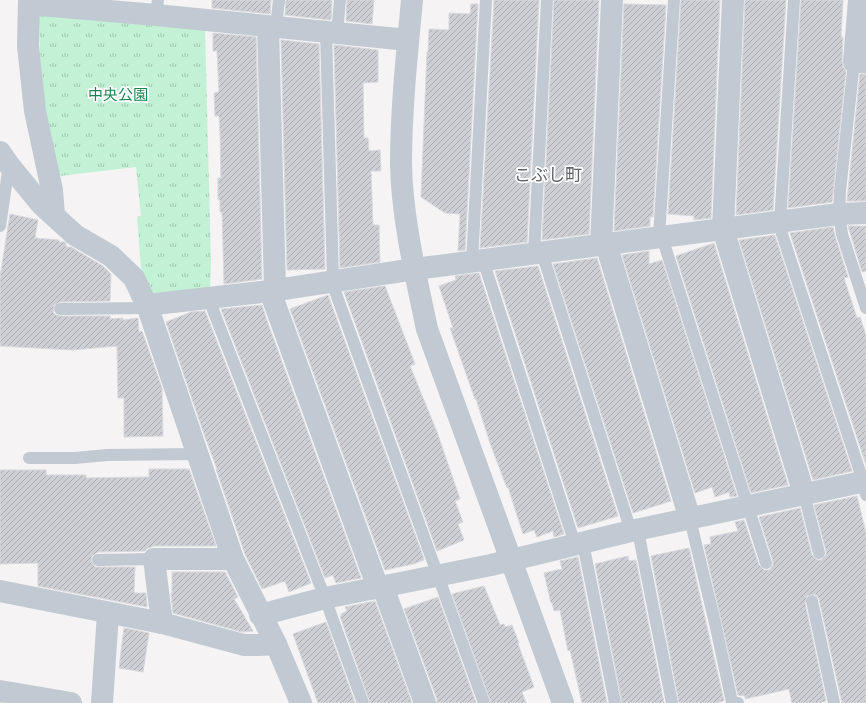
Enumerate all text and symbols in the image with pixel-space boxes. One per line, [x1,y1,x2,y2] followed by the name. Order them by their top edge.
[88,86,148,104] park label: 中央公園
[514,165,582,185] district label: こぶし町

